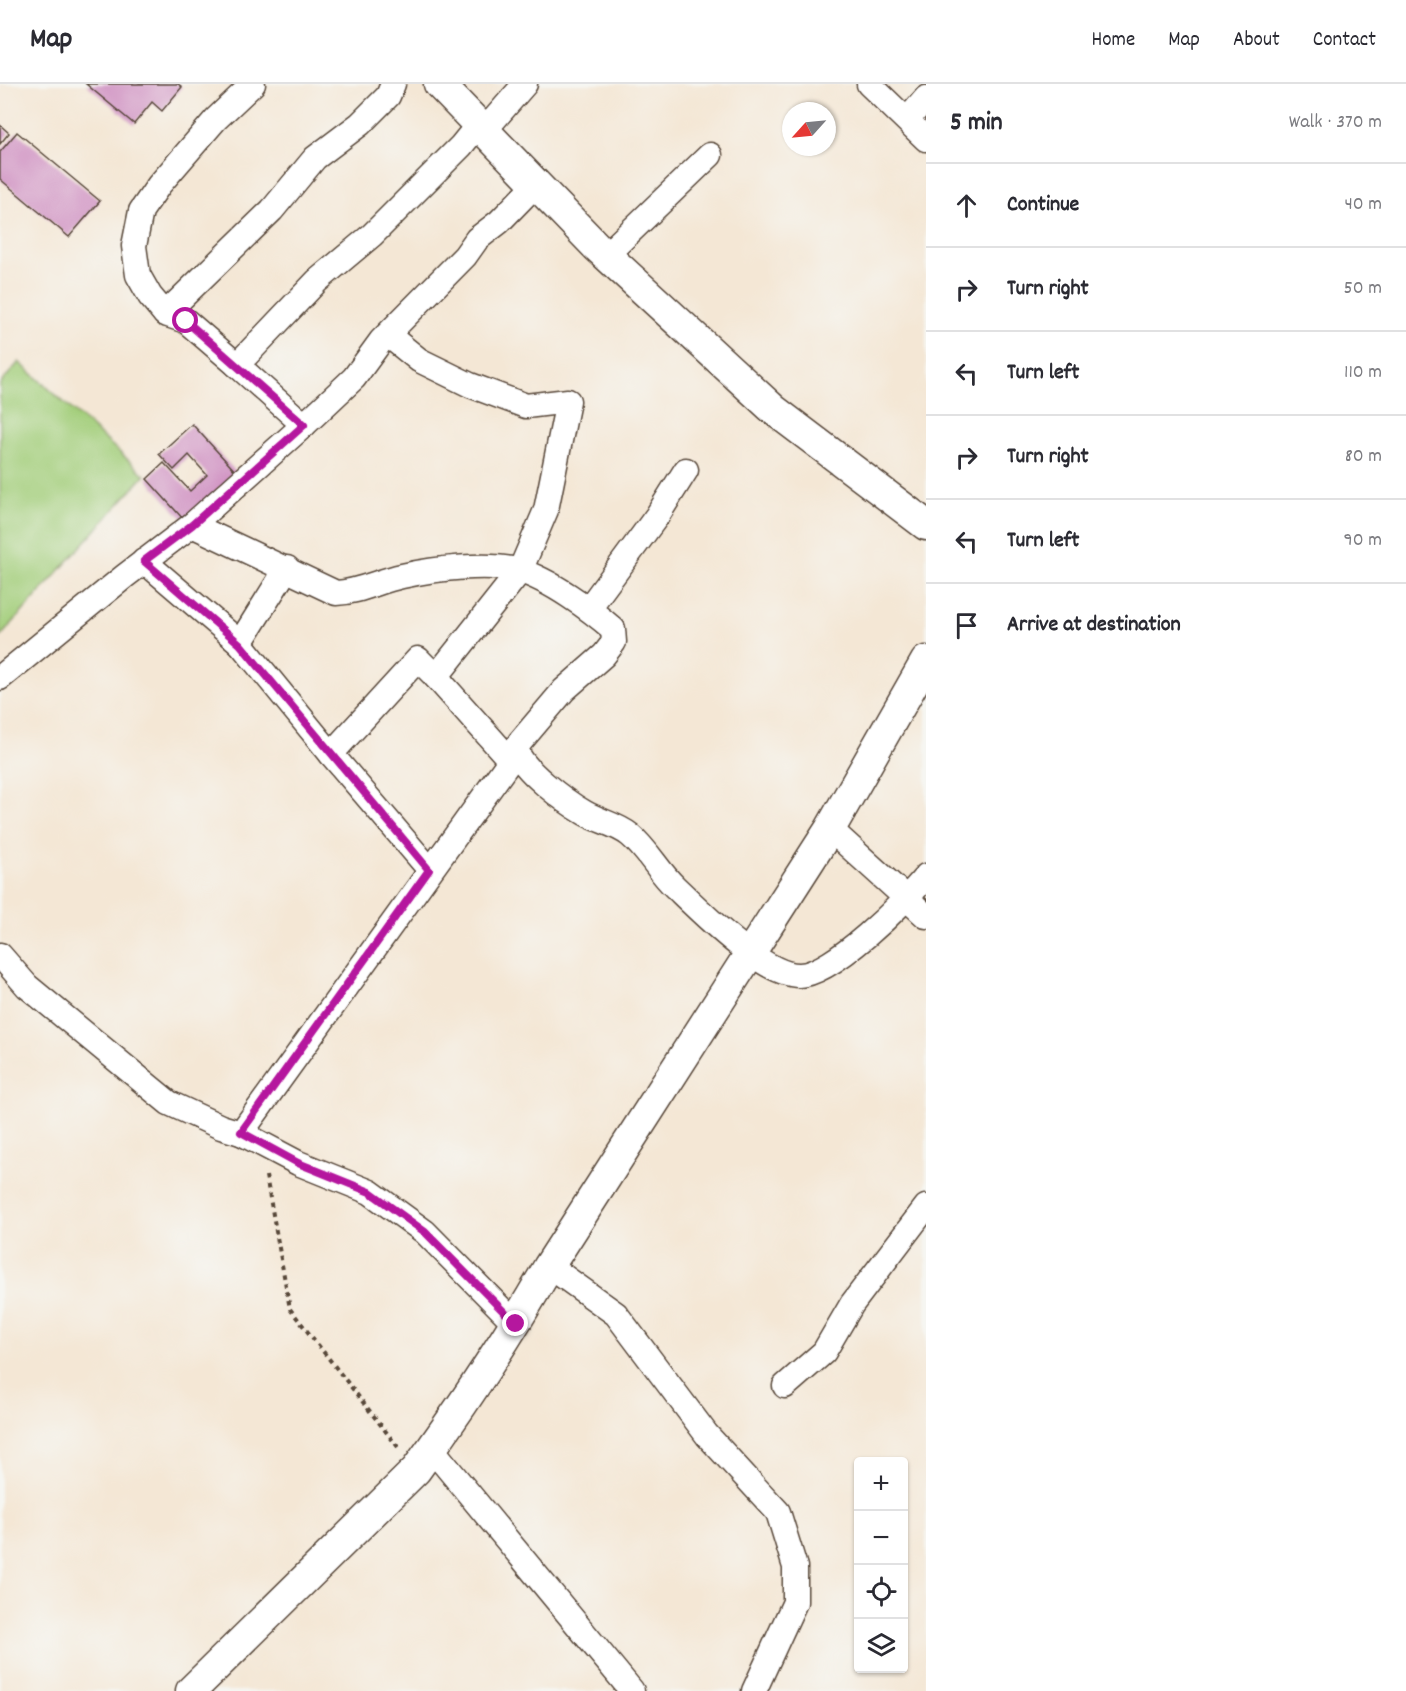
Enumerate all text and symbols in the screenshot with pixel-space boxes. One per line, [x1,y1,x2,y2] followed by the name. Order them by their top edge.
[30,21,72,61] text: Map
[1091,26,1135,56] text: Home
[1168,26,1200,56] text: Map
[1233,26,1280,56] text: About
[1313,26,1376,56] text: Contact
[782,102,836,156] north arrow
[950,105,1003,142] text: 5 min
[1289,109,1382,137] text: Walk · 370 m
[950,189,983,222] icon: ahead
[1007,190,1079,221] text: Continue
[1344,191,1382,219] text: 40 m
[950,273,983,306] icon: right
[1007,274,1089,305] text: Turn right
[1344,275,1382,303] text: 50 m
[172,307,198,333] route start
[950,357,983,390] icon: left
[1007,358,1079,389] text: Turn left
[1344,359,1382,387] text: 110 m
[950,441,983,474] icon: right
[1007,442,1089,473] text: Turn right
[1345,443,1382,471] text: 80 m
[950,525,983,558] icon: left
[1007,526,1079,557] text: Turn left
[1344,527,1382,555] text: 90 m
[950,609,983,642] icon: arrive
[1007,610,1181,641] text: Arrive at destination
[502,1310,528,1336] route end
[854,1457,908,1673] map controls
[854,1457,908,1511] button: +
[854,1511,908,1565] button: −
[854,1565,908,1619] button: locate
[854,1619,908,1673] button: layers

